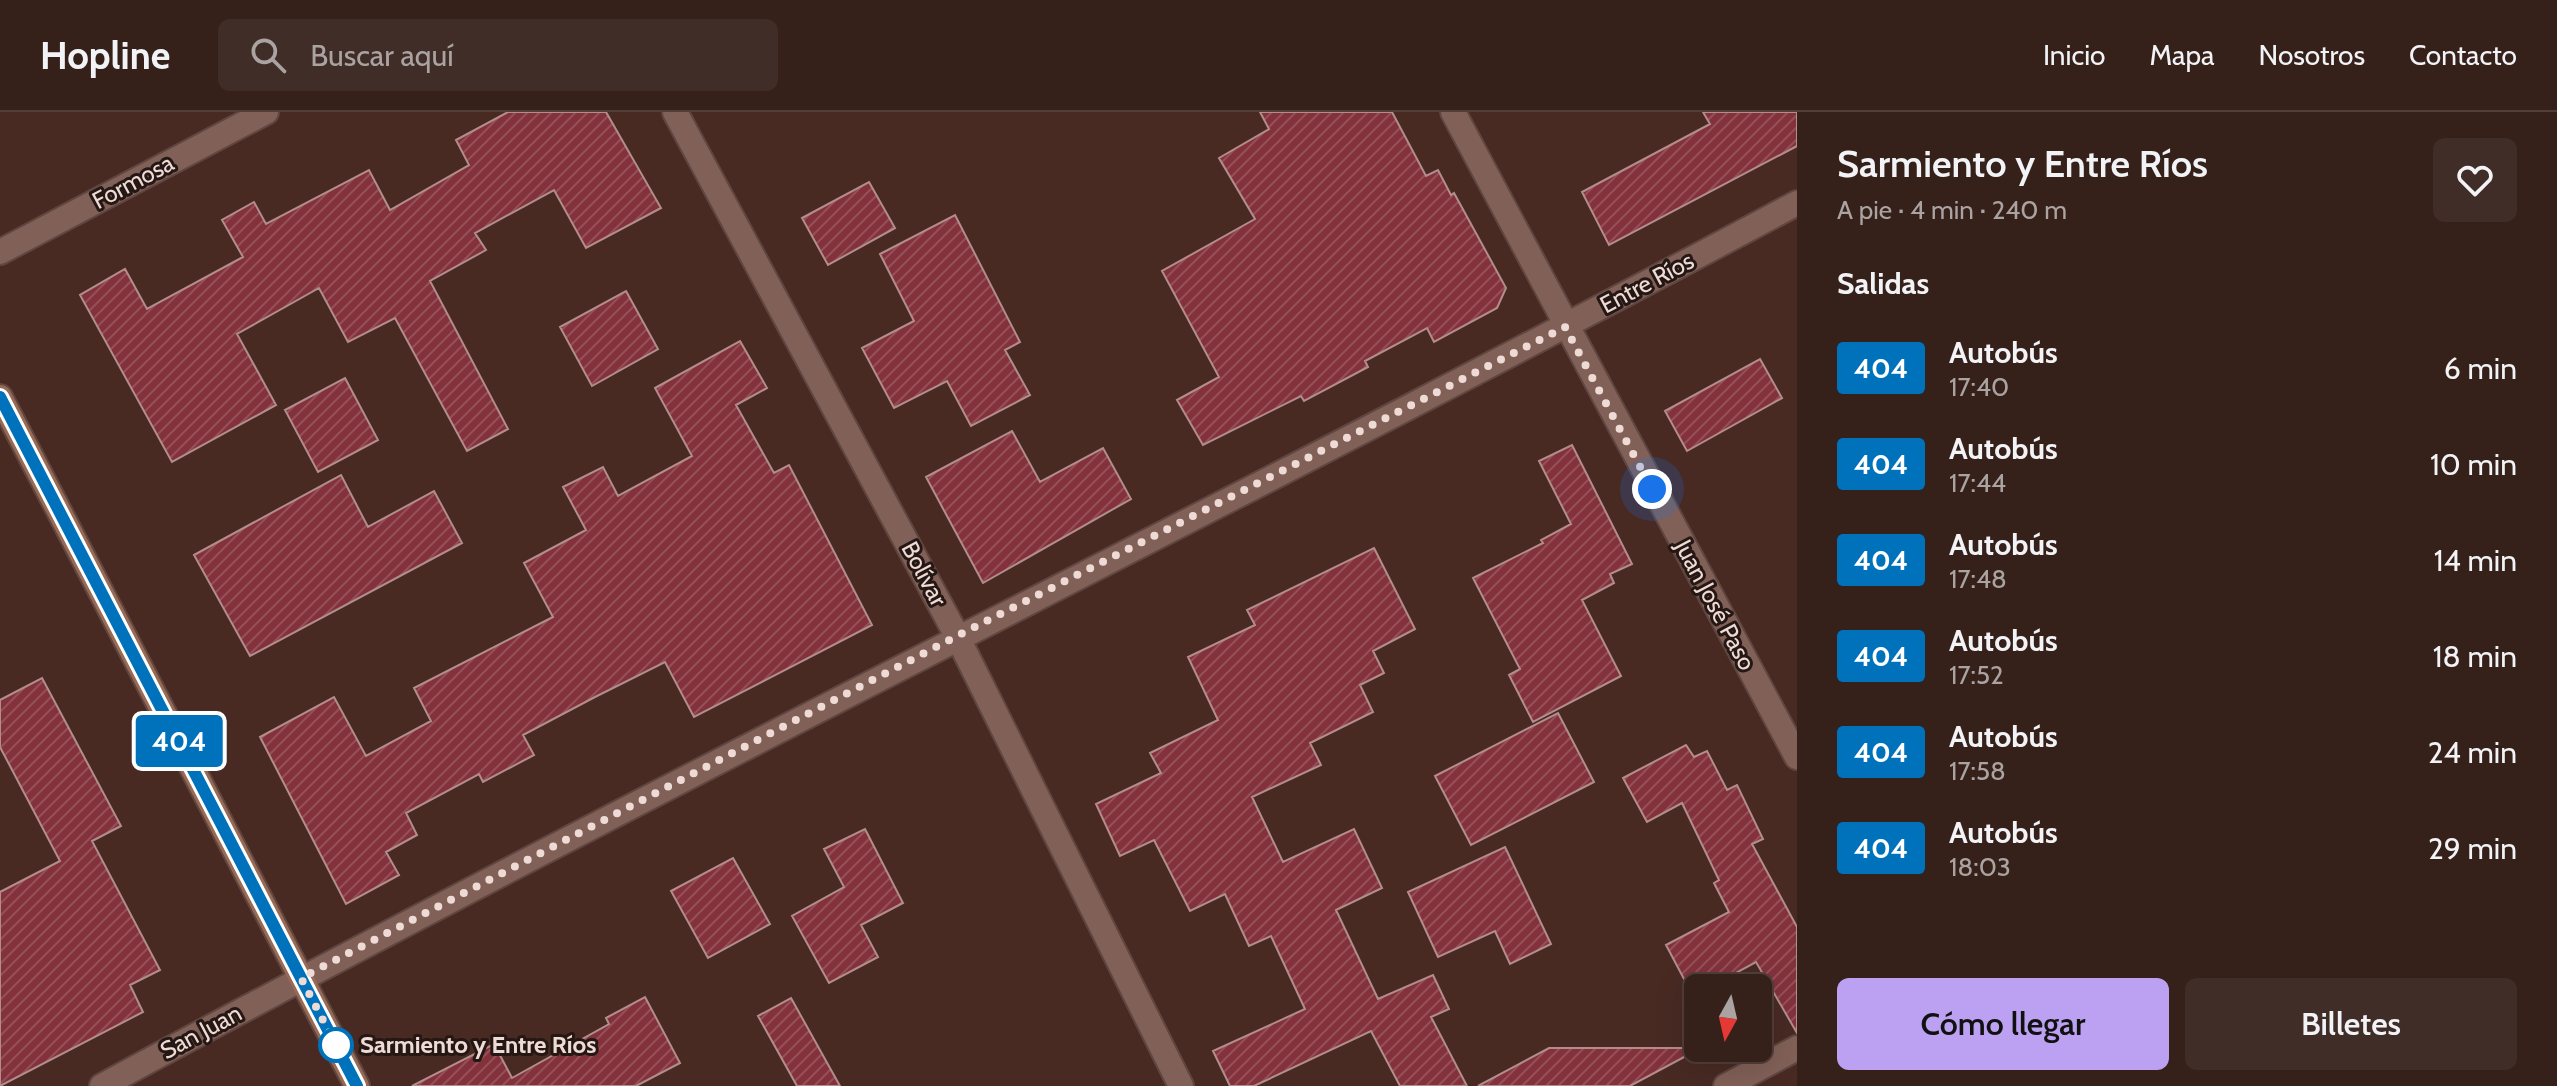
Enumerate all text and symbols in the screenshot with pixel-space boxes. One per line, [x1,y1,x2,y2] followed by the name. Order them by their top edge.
[218,19,778,91] search box
[40,32,170,79] text: Hopline
[246,33,290,77] icon: search
[310,37,454,74] text: Buscar aquí
[2043,38,2106,72] text: Inicio
[2150,38,2215,72] text: Mapa
[2259,38,2365,72] text: Nosotros
[2409,38,2517,72] text: Contacto
[2433,138,2517,222] button: heart
[1837,140,2208,187] text: Sarmiento y Entre Ríos
[87,148,179,215] street label: Formosa
[1837,194,2067,226] text: A pie · 4 min · 240 m
[1595,246,1699,319] street label: Entre Ríos
[1837,265,1929,302] text: Salidas
[1949,334,2058,371] text: Autobús
[2444,350,2517,387] text: 6 min
[1854,351,1908,385] text: 404
[1949,371,2009,403] text: 17:40
[1949,430,2058,467] text: Autobús
[2430,446,2517,483] text: 10 min
[1854,447,1908,481] text: 404
[1949,467,2006,499] text: 17:44
[1632,469,1672,509] your location
[1949,526,2058,563] text: Autobús
[1668,534,1762,675] street label: Juan José Paso
[895,536,954,611] street label: Bolívar
[2434,542,2517,579] text: 14 min
[1854,543,1908,577] text: 404
[1949,563,2007,595] text: 17:48
[1949,622,2058,659] text: Autobús
[2433,638,2517,675] text: 18 min
[1854,639,1908,673] text: 404
[1949,659,2004,691] text: 17:52
[133,715,225,767] line badge: 404
[1949,718,2058,755] text: Autobús
[152,724,206,758] text: 404
[2428,734,2517,771] text: 24 min
[1854,735,1908,769] text: 404
[1949,755,2006,787] text: 17:58
[1949,814,2058,851] text: Autobús
[2428,830,2517,867] text: 29 min
[1854,831,1908,865] text: 404
[1949,851,2011,883] text: 18:03
[1684,974,1772,1062] north arrow
[1684,974,1772,1062] map controls
[1837,978,2169,1070] button: Cómo llegar
[2185,978,2517,1070] button: Billetes
[155,998,246,1065] street label: San Juan
[319,1028,353,1062] marker: Sarmiento y Entre Ríos
[360,1030,596,1059] place label: Sarmiento y Entre Ríos

